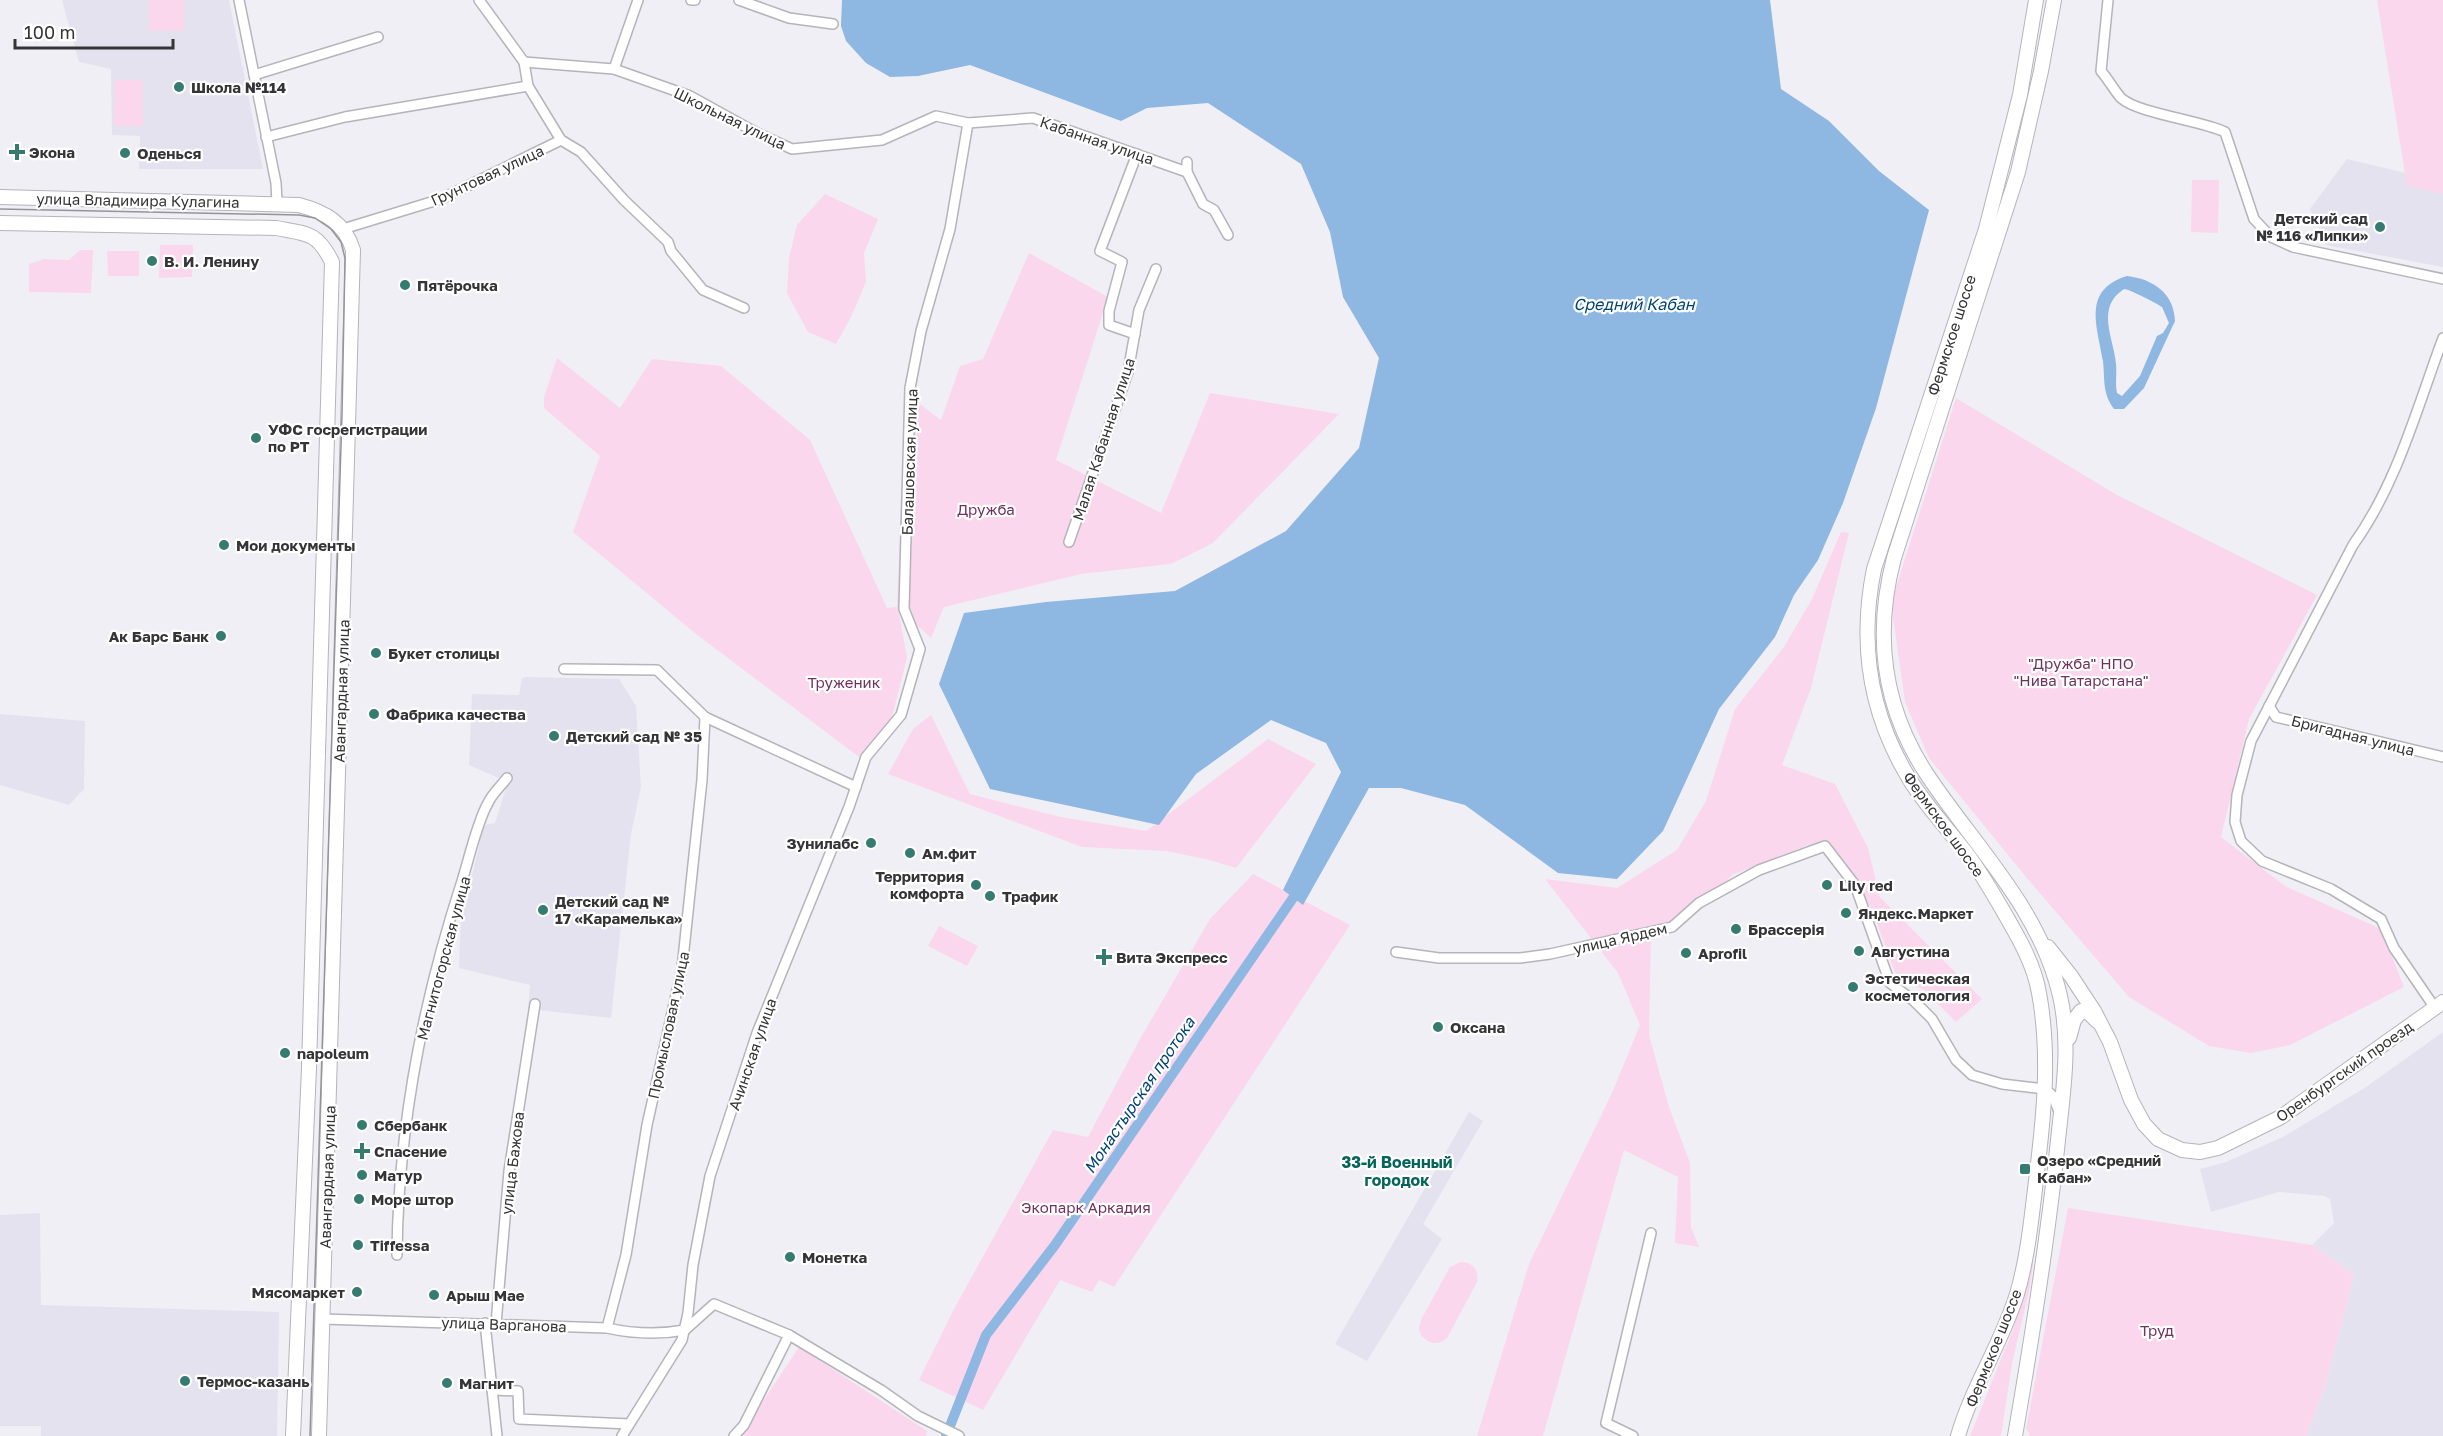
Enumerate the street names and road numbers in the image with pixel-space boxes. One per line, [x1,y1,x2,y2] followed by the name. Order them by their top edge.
[671,83,789,153] street label: Школьная улица
[1038,112,1156,168] street label: Кабанная улица
[428,141,546,209] street label: Грунтовая улица
[36,189,240,211] street label: улица Владимира Кулагина
[1923,272,1979,398] street label: Фермское шоссе
[1068,355,1138,523] street label: Малая Кабанная улица
[897,388,921,536] street label: Балашовская улица
[330,619,352,763] street label: Авангардная улица
[2290,711,2416,759] street label: Бригадная улица
[1900,768,1988,880] street label: Фермское шоссе
[412,874,474,1042] street label: Магнитогорская улица
[1571,918,1669,958] street label: улица Ярдем
[644,950,692,1100] street label: Промысловая улица
[724,996,780,1112] street label: Ачинская улица
[2272,1017,2416,1125] street label: Оренбургский проезд
[316,1105,338,1249] street label: Авангардная улица
[497,1110,527,1216] street label: улица Бажова
[1961,1286,2025,1410] street label: Фермское шоссе
[441,1313,567,1335] street label: улица Варганова

